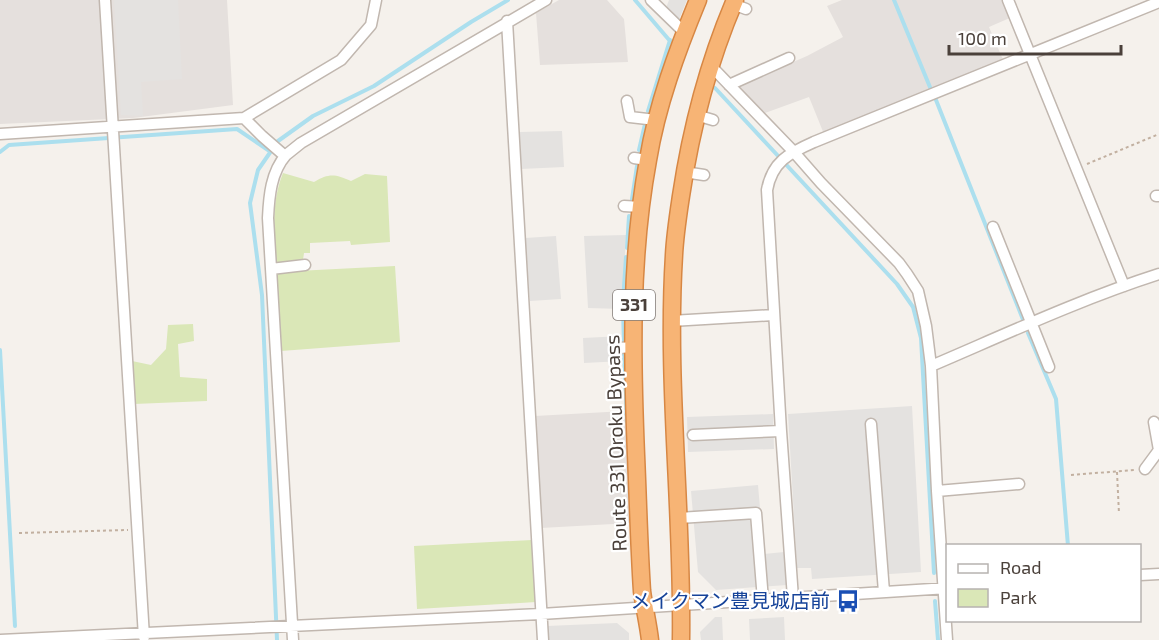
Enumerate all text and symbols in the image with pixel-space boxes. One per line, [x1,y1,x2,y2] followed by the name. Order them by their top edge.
[949,18,1122,56] scale bar
[958,27,1007,49] text: 100 m
[613,290,655,320] road number: 331
[599,334,631,552] street label: Route 331 Oroku Bypass
[946,544,1141,622] legend
[1000,556,1041,578] text: Road
[1000,586,1037,608] text: Park
[630,588,830,612] place label: メイクマン豊見城店前
[835,588,861,614] bus stop icon: メイクマン豊見城店前

